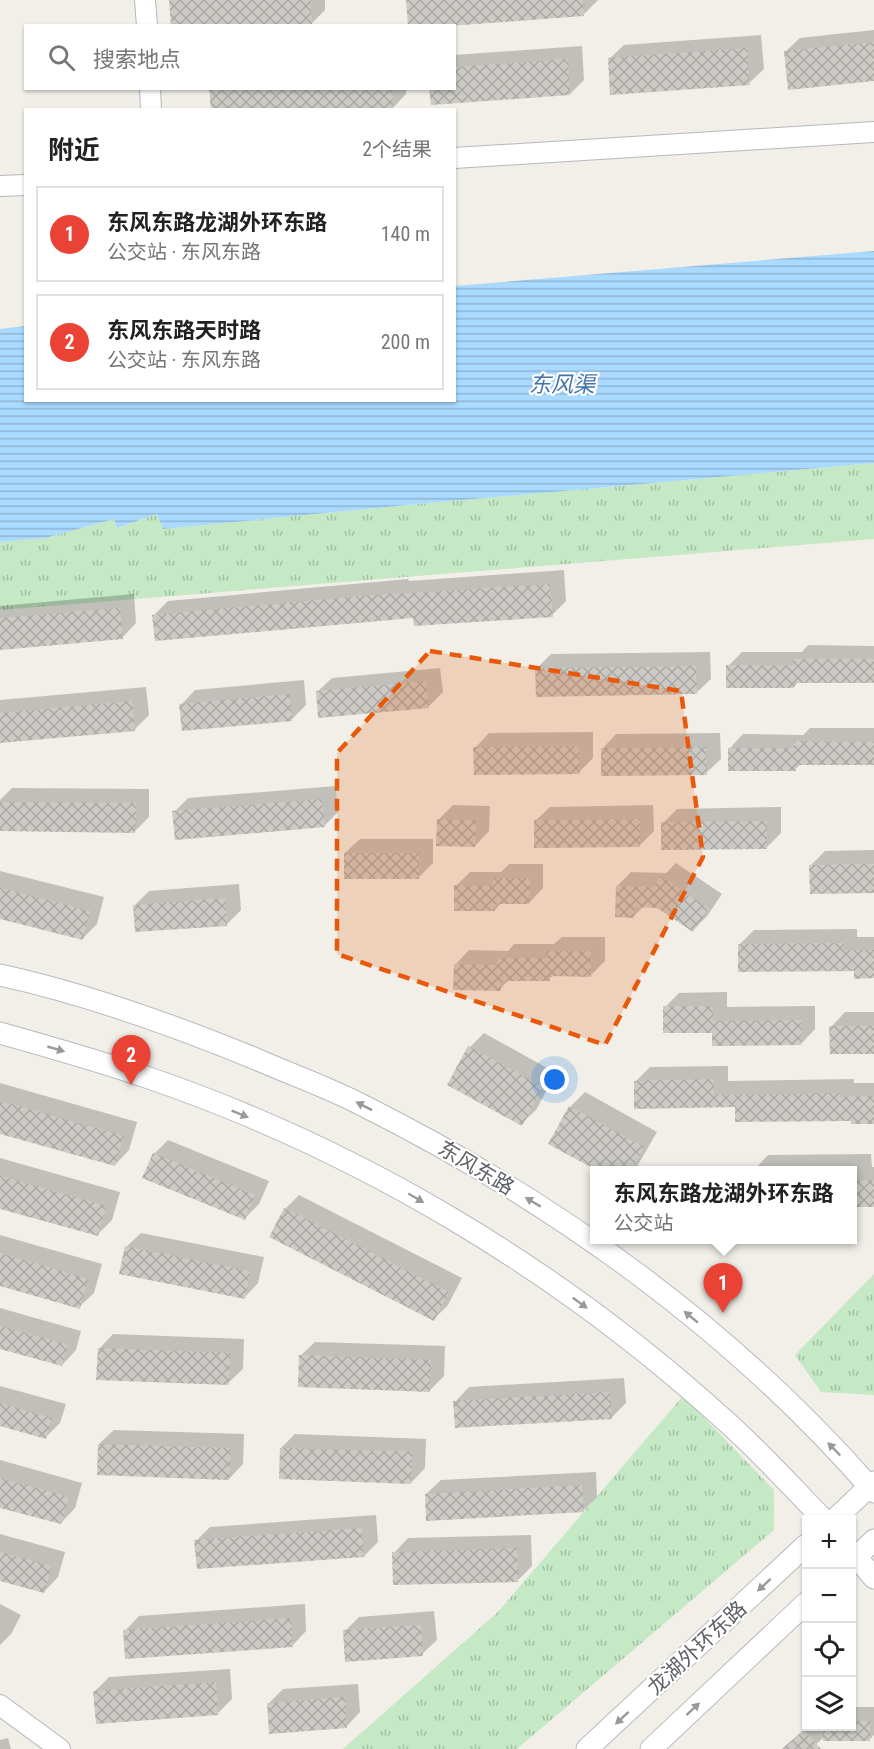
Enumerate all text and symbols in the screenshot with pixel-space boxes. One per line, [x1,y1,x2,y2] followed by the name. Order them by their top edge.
[24,24,456,90] search box
[45,41,78,74] icon: search
[93,47,181,72] text: 搜索地点
[48,135,100,165] text: 附近
[362,137,432,161] text: 2个结果
[107,210,327,235] text: 东风东路龙湖外环东路
[64,222,75,246] text: 1
[381,222,430,246] text: 140 m
[107,240,261,264] text: 公交站 · 东风东路
[107,318,261,343] text: 东风东路天时路
[64,330,75,354] text: 2
[381,330,430,354] text: 200 m
[107,348,261,372] text: 公交站 · 东风东路
[529,372,598,397] water label: 东风渠
[112,1036,150,1085] pin: 2
[47,1044,65,1054] one-way arrow
[540,1065,569,1094] your location
[355,1101,372,1111] one-way arrow
[231,1110,249,1119] one-way arrow
[434,1136,518,1200] street label: 东风东路
[590,1166,857,1244] popup
[613,1181,834,1206] text: 东风东路龙湖外环东路
[408,1193,424,1204] one-way arrow
[525,1197,541,1208] one-way arrow
[613,1211,673,1235] text: 公交站
[704,1264,742,1313] pin: 1
[571,1297,587,1309] one-way arrow
[683,1310,699,1323] one-way arrow
[828,1442,841,1457] one-way arrow
[802,1515,856,1731] map controls
[802,1515,856,1569] button: +
[802,1569,856,1623] button: −
[756,1578,771,1592] one-way arrow
[643,1596,751,1700] street label: 龙湖外环东路
[802,1623,856,1677] button: locate
[802,1677,856,1731] button: layers
[686,1702,701,1716] one-way arrow
[615,1711,629,1725] one-way arrow

